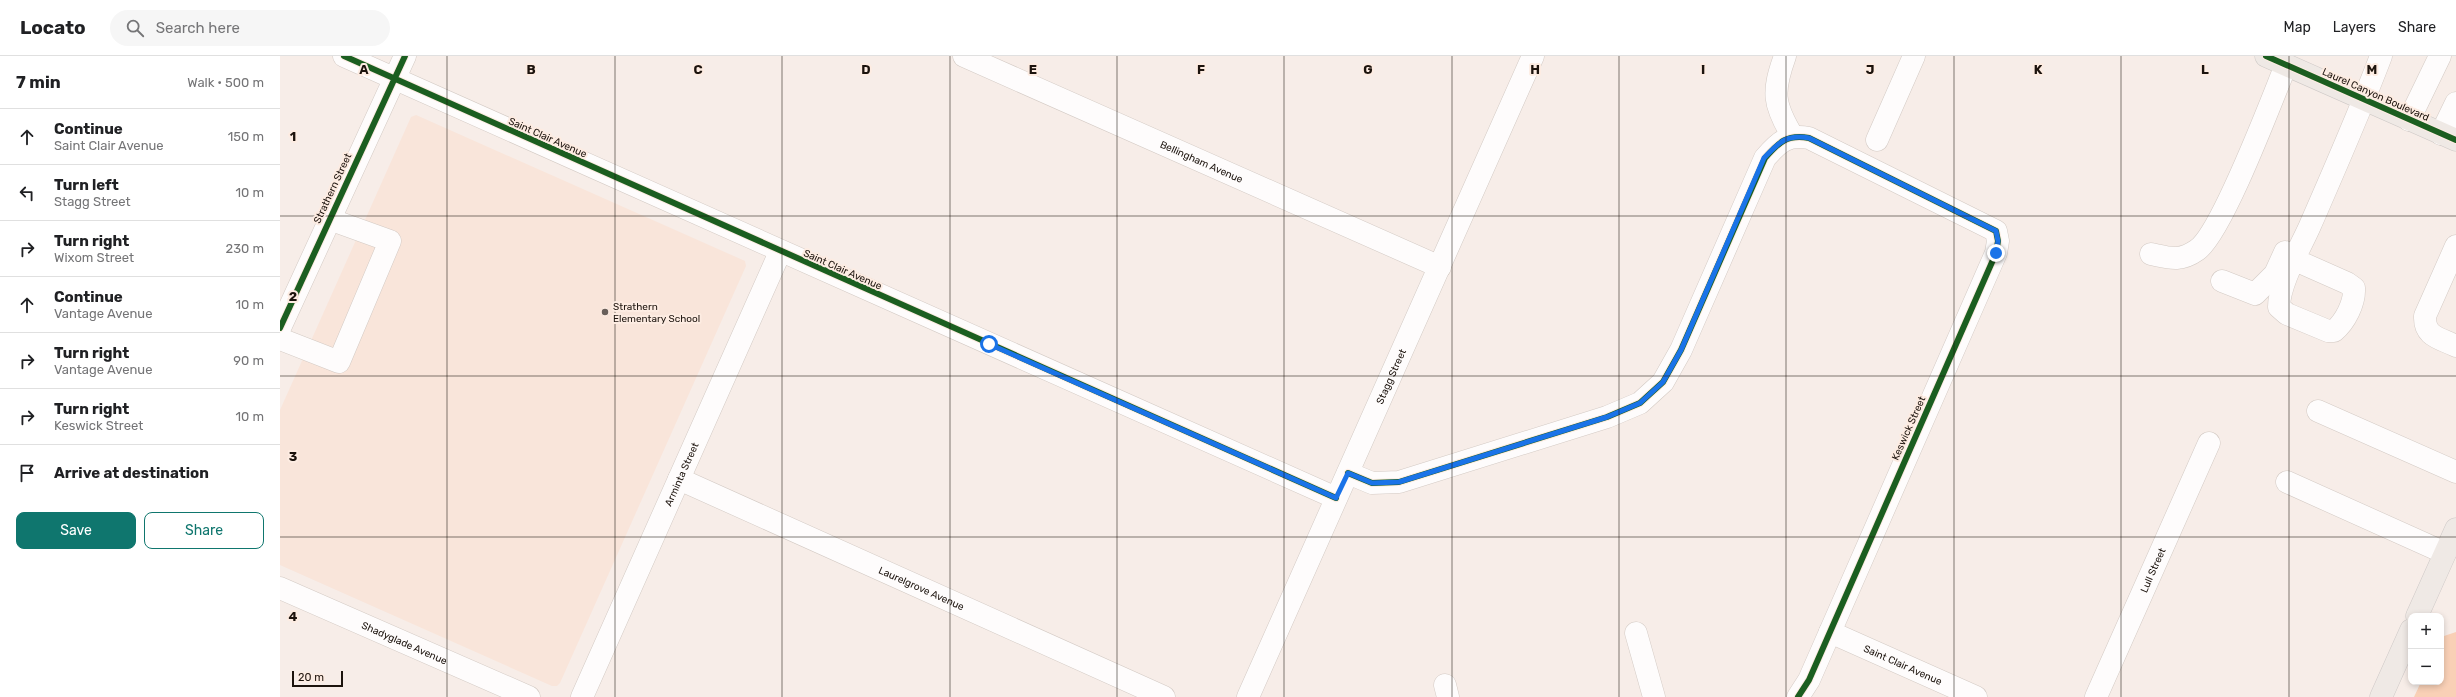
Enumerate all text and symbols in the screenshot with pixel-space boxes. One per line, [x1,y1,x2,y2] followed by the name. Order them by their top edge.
[110,10,390,46] search box
[20,16,86,39] text: Locato
[124,17,146,39] icon: search
[156,19,240,37] text: Search here
[2284,19,2311,36] text: Map
[2333,19,2376,36] text: Layers
[2398,19,2436,36] text: Share
[359,62,369,77] text: A
[526,62,536,77] text: B
[693,62,703,77] text: C
[861,62,871,77] text: D
[1029,62,1037,77] text: E
[1197,62,1205,77] text: F
[1363,62,1373,77] text: G
[1530,62,1540,77] text: H
[1701,62,1705,77] text: I
[1866,62,1874,77] text: J
[2034,62,2043,77] text: K
[2201,62,2209,77] text: L
[2367,62,2377,77] text: M
[2320,66,2431,124] street label: Laurel Canyon Boulevard
[16,72,61,92] text: 7 min
[187,75,264,90] text: Walk · 500 m
[507,115,589,161] street label: Saint Clair Avenue
[54,120,123,138] text: Continue
[16,126,38,148] icon: ahead
[228,129,264,144] text: 150 m
[290,129,296,144] text: 1
[54,138,164,153] text: Saint Clair Avenue
[1158,139,1245,186] street label: Bellingham Avenue
[311,151,354,225] street label: Strathern Street
[54,176,119,194] text: Turn left
[16,182,38,204] icon: left
[235,185,264,200] text: 10 m
[54,194,131,209] text: Stagg Street
[54,232,129,250] text: Turn right
[16,238,38,260] icon: right
[226,241,264,256] text: 230 m
[1987,244,2005,262] route end
[802,247,884,293] street label: Saint Clair Avenue
[54,250,134,265] text: Wixom Street
[54,288,123,306] text: Continue
[289,289,297,304] text: 2
[16,294,38,316] icon: ahead
[235,297,264,312] text: 10 m
[613,301,700,325] place label: Strathern Elementary School
[54,306,152,321] text: Vantage Avenue
[600,307,610,317] marker: Strathern Elementary School
[980,335,998,353] route start
[54,344,129,362] text: Turn right
[1374,347,1409,406] street label: Stagg Street
[16,350,38,372] icon: right
[233,353,264,368] text: 90 m
[54,362,152,377] text: Vantage Avenue
[1889,395,1928,462] street label: Keswick Street
[54,400,129,418] text: Turn right
[16,406,38,428] icon: right
[235,409,264,424] text: 10 m
[54,418,143,433] text: Keswick Street
[663,441,702,508] street label: Arminta Street
[289,449,298,464] text: 3
[16,462,38,484] icon: arrive
[54,464,209,482] text: Arrive at destination
[16,512,136,549] button: Save
[144,512,264,549] button: Share
[2138,546,2169,595] street label: Lull Street
[877,565,966,614] street label: Laurelgrove Avenue
[289,609,298,624] text: 4
[2408,613,2444,685] map controls
[2408,613,2444,649] button: +
[360,620,449,668] street label: Shadyglade Avenue
[1862,643,1944,688] street label: Saint Clair Avenue
[2408,649,2444,685] button: −
[292,669,343,688] scale bar
[298,671,324,684] text: 20 m

